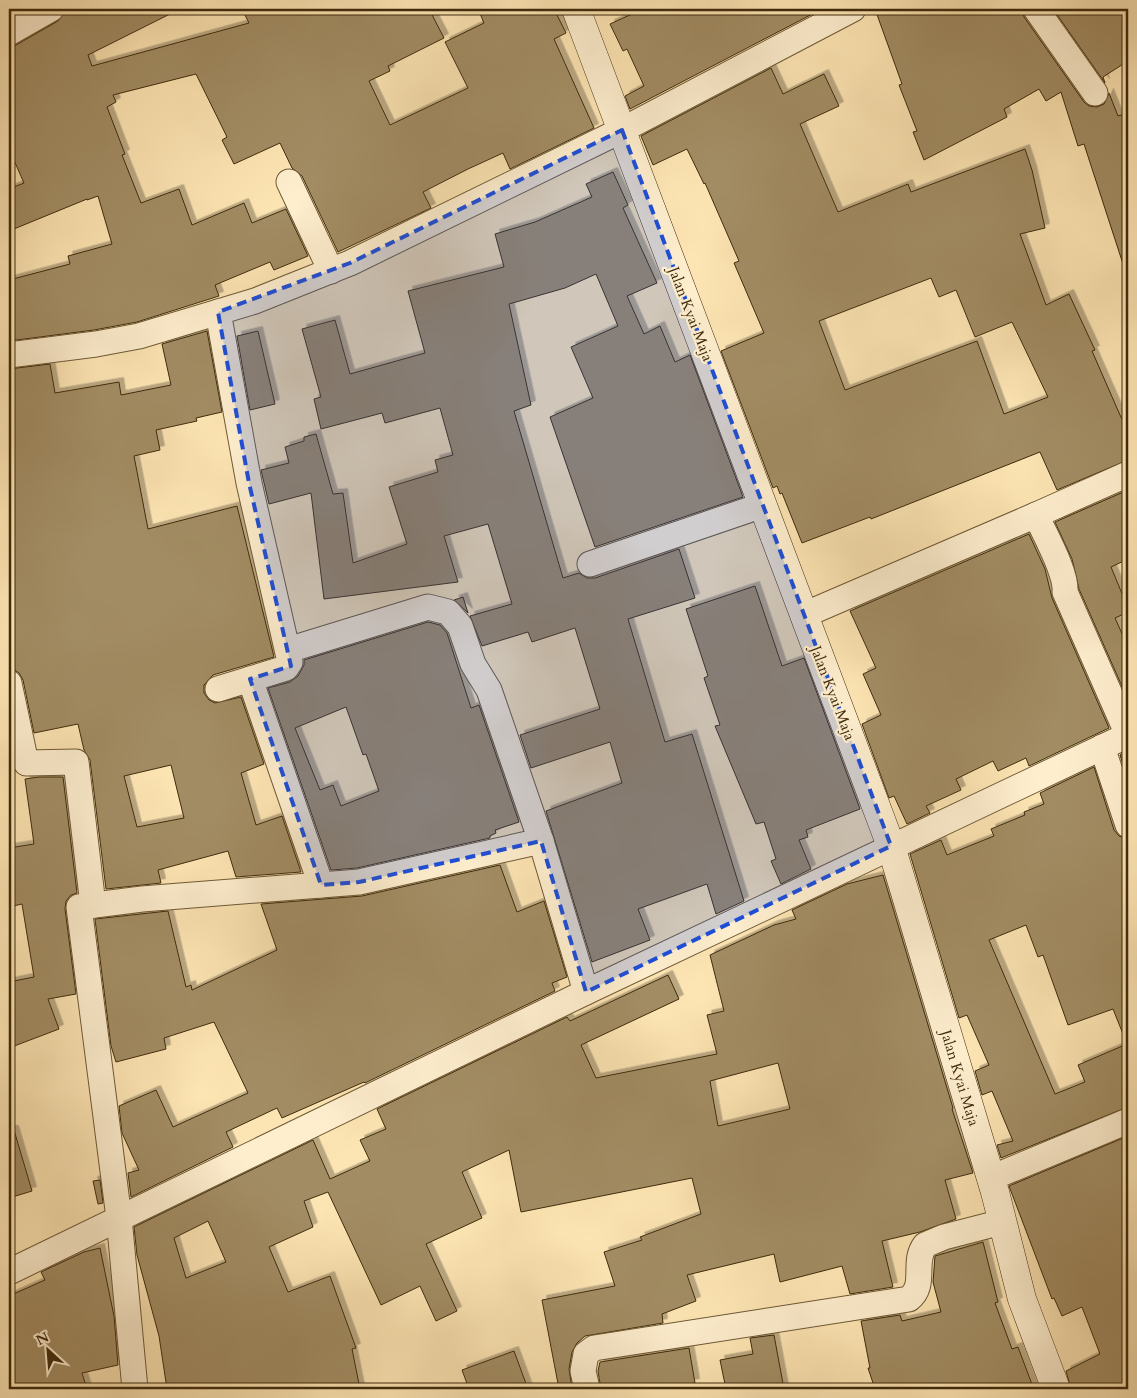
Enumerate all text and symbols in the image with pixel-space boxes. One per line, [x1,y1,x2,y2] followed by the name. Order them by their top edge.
[663,262,718,365] street label: Jalan Kyai Maja
[805,641,860,744] street label: Jalan Kyai Maja
[935,1026,984,1129] street label: Jalan Kyai Maja
[22,1326,72,1376] north arrow
[33,1328,52,1350] text: N

